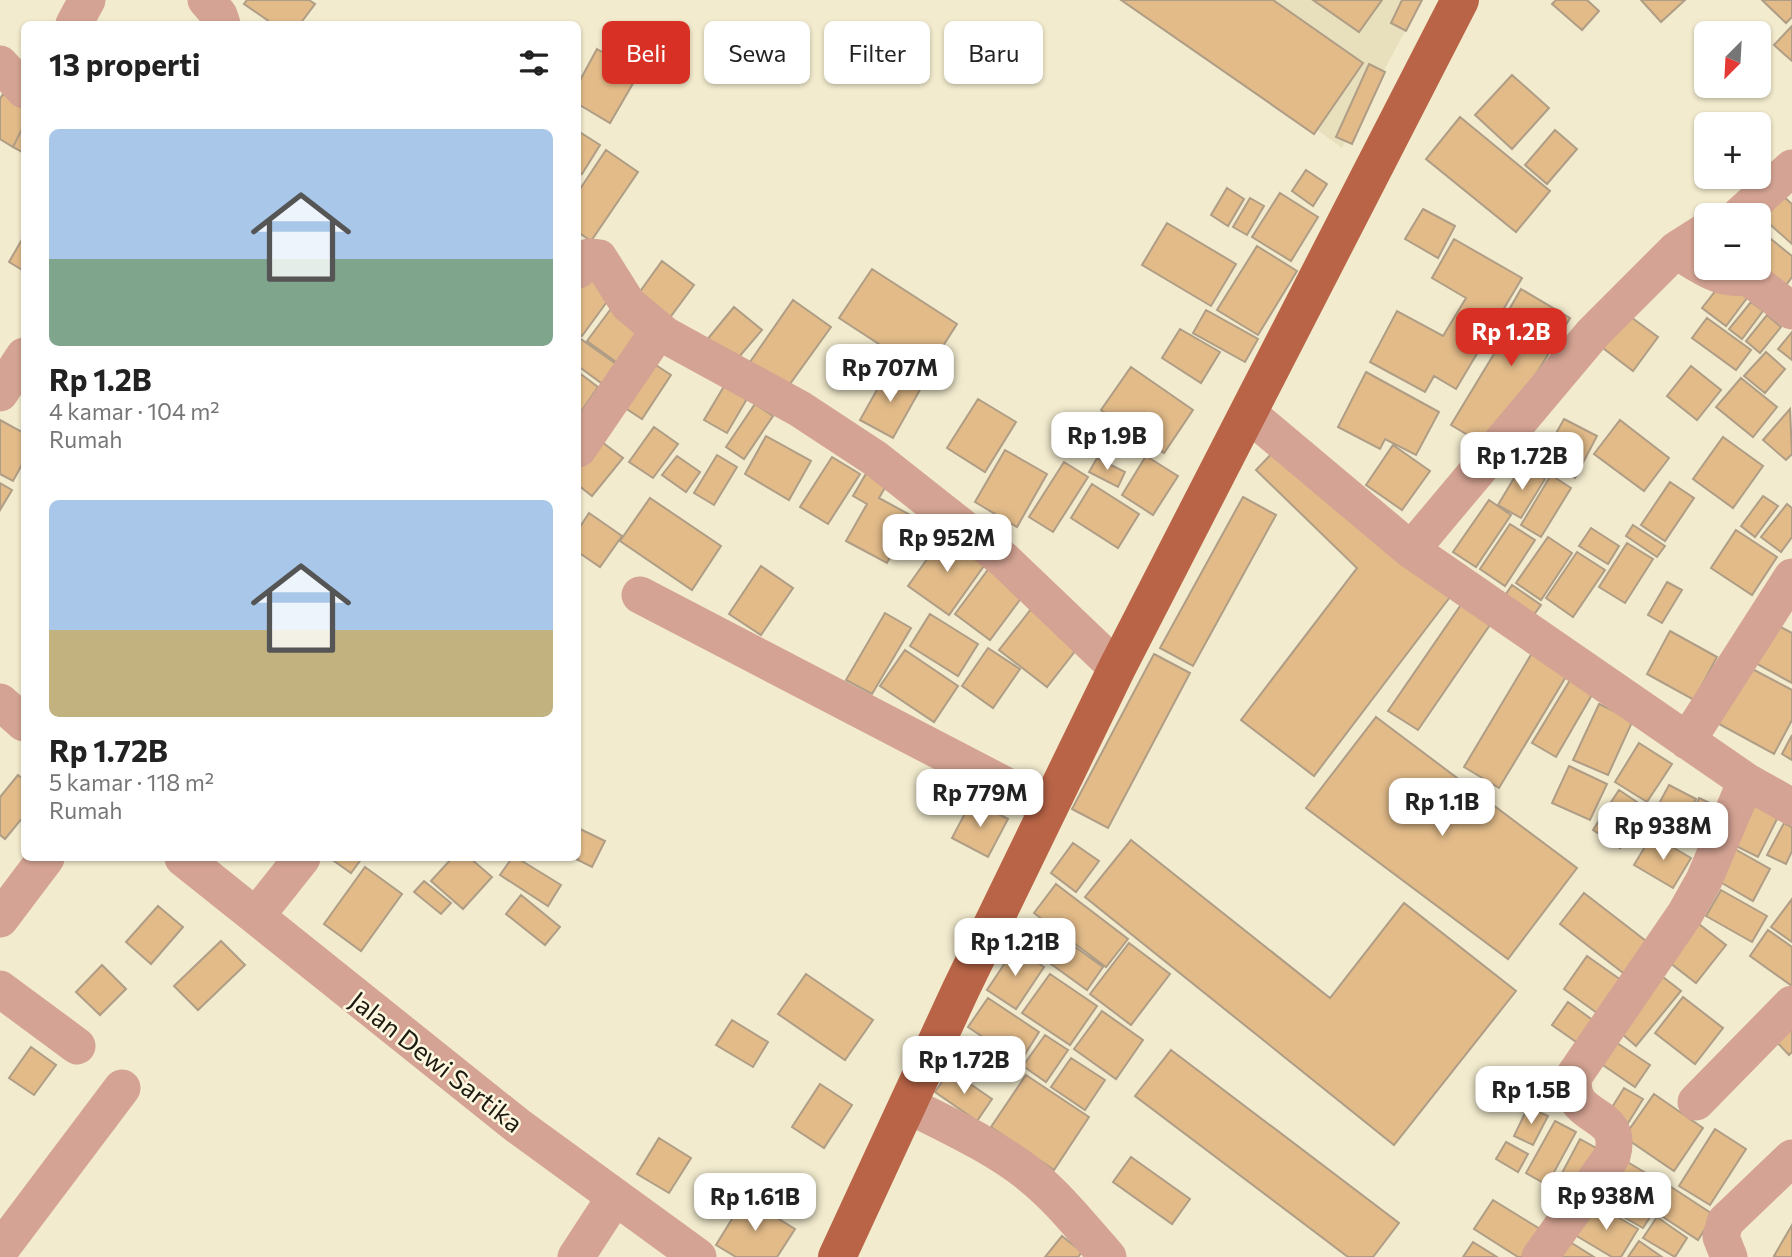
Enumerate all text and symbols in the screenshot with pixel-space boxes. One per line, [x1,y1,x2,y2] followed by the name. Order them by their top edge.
[602,21,690,84] chip: Beli
[704,21,810,84] chip: Sewa
[824,21,930,84] chip: Filter
[944,21,1043,84] chip: Baru
[1694,21,1771,98] north arrow
[1694,21,1771,280] map controls
[515,44,553,82] icon: filters
[49,45,200,82] text: 13 properti
[1694,112,1771,189] button: +
[238,174,364,300] icon: home
[1694,203,1771,280] button: −
[1446,308,1576,368] pin: Rp 1.2B
[1472,317,1550,345] text: Rp 1.2B
[825,344,955,404] pin: Rp 707M
[842,353,938,381] text: Rp 707M
[49,360,152,397] text: Rp 1.2B
[49,397,220,425] text: 4 kamar · 104 m²
[1042,412,1172,472] pin: Rp 1.9B
[1067,421,1147,449] text: Rp 1.9B
[49,425,122,453] text: Rumah
[1450,433,1594,492] pin: Rp 1.72B
[1476,441,1568,469] text: Rp 1.72B
[882,514,1012,574] pin: Rp 952M
[899,523,995,551] text: Rp 952M
[238,545,364,671] icon: home
[49,731,168,768] text: Rp 1.72B
[49,768,214,796] text: 5 kamar · 118 m²
[915,770,1045,829] pin: Rp 779M
[932,778,1028,806] text: Rp 779M
[1377,778,1507,838] pin: Rp 1.1B
[1405,787,1479,815] text: Rp 1.1B
[49,796,122,824] text: Rumah
[1598,802,1728,862] pin: Rp 938M
[1614,811,1712,839] text: Rp 938M
[943,918,1087,978] pin: Rp 1.21B
[970,927,1060,955] text: Rp 1.21B
[345,984,529,1138] street label: Jalan Dewi Sartika
[892,1036,1036,1096] pin: Rp 1.72B
[918,1045,1010,1073] text: Rp 1.72B
[1466,1066,1596,1126] pin: Rp 1.5B
[1491,1075,1571,1103] text: Rp 1.5B
[1541,1172,1671,1232] pin: Rp 938M
[683,1174,827,1233] pin: Rp 1.61B
[1557,1181,1655,1209] text: Rp 938M
[710,1182,800,1210] text: Rp 1.61B

